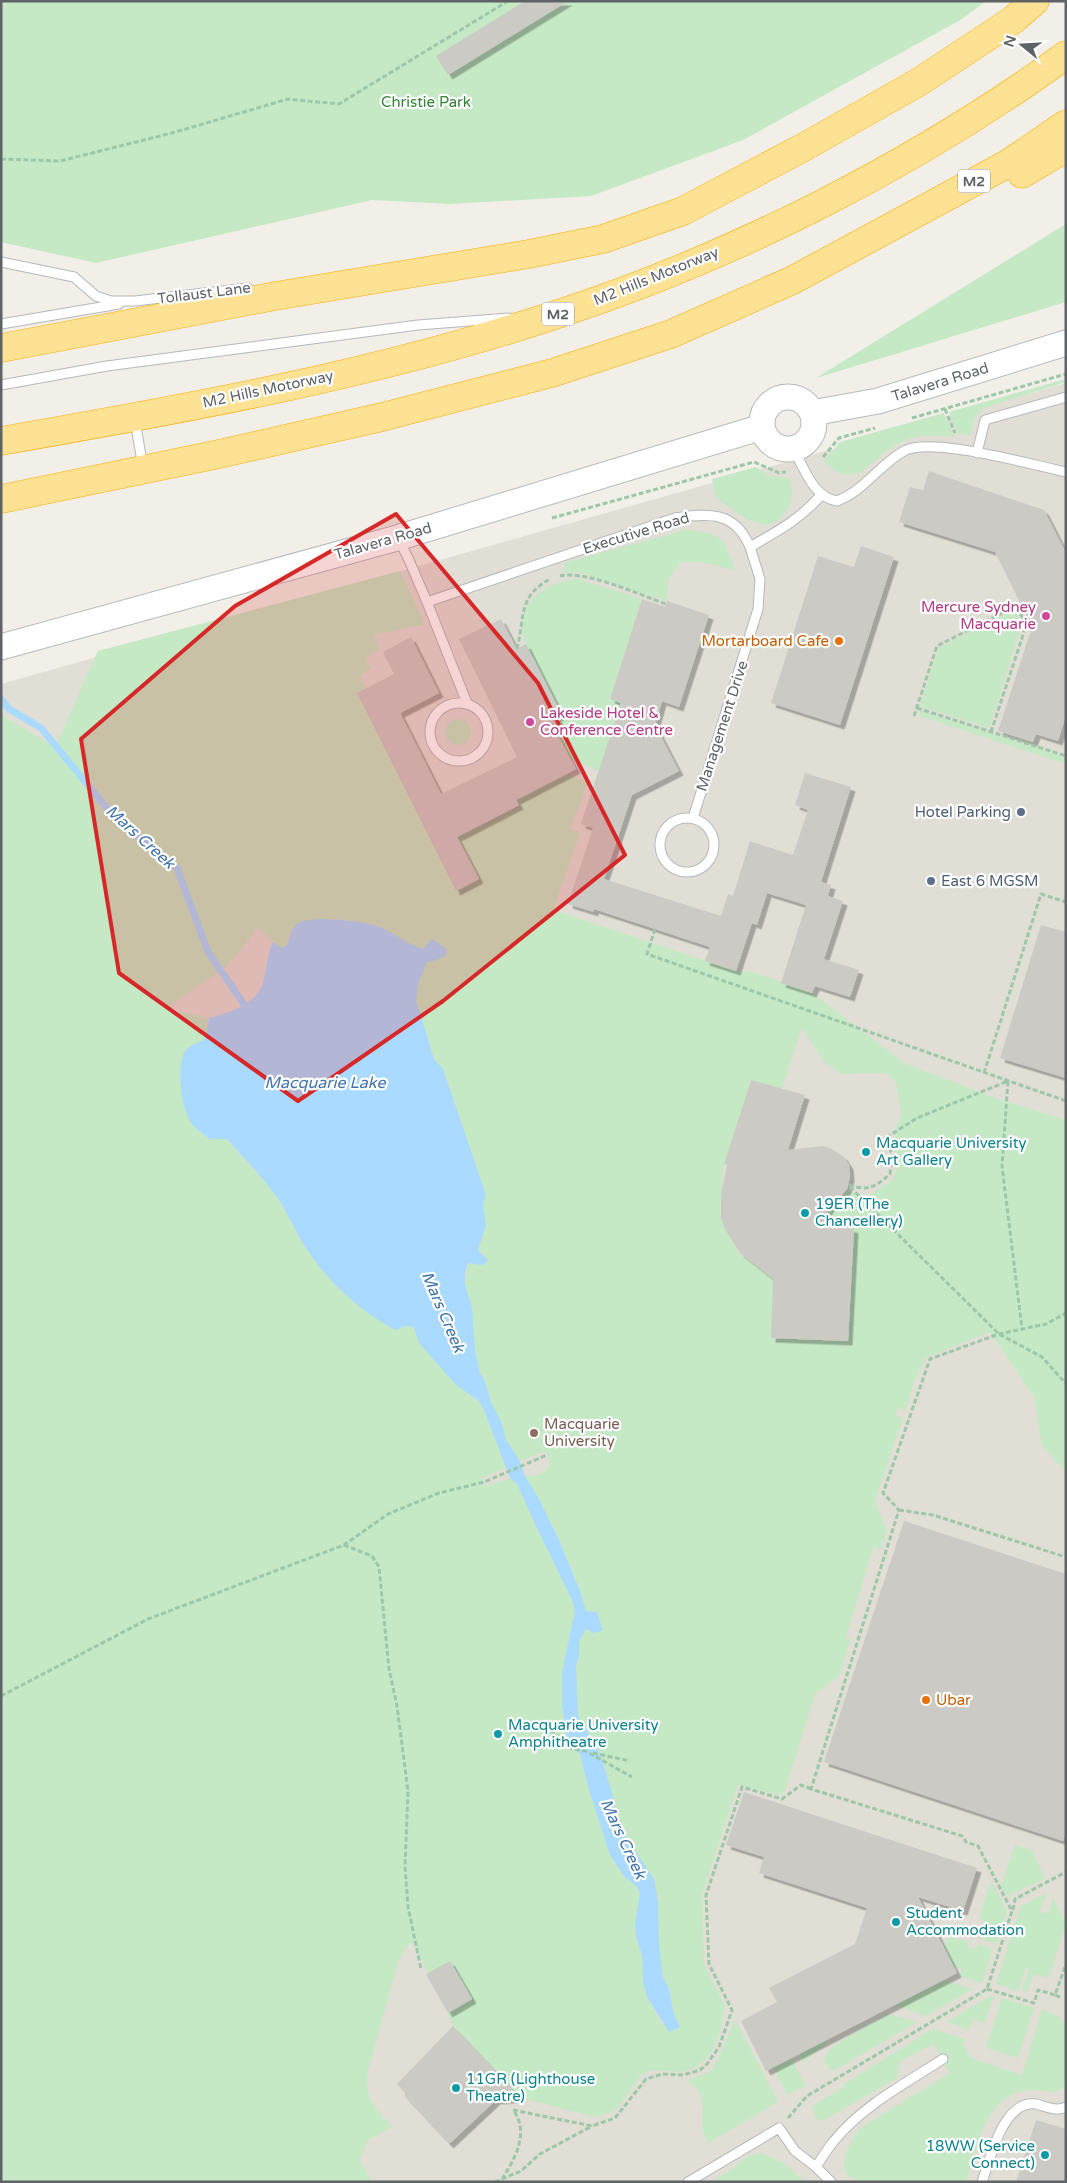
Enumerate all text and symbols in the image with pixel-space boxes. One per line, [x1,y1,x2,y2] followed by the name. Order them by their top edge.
[997,20,1047,70] north arrow
[1000,33,1020,49] text: N
[381,93,471,111] park label: Christie Park
[958,170,990,192] road number: M2
[591,243,721,309] street label: M2 Hills Motorway
[156,278,252,308] street label: Tollaust Lane
[542,302,574,326] road number: M2
[889,359,991,405] street label: Talavera Road
[201,366,335,412] street label: M2 Hills Motorway
[581,508,691,558] street label: Executive Road
[332,518,434,564] street label: Talavera Road
[921,598,1036,633] place label: Mercure Sydney Macquarie
[1040,610,1052,622] marker: Mercure Sydney Macquarie
[702,632,829,650] place label: Mortarboard Cafe
[833,635,845,647] marker: Mortarboard Cafe
[692,658,752,794] street label: Management Drive
[540,704,673,739] place label: Lakeside Hotel & Conference Centre
[524,716,536,728] marker: Lakeside Hotel & Conference Centre
[101,801,180,874] water label: Mars Creek
[915,803,1011,821] place label: Hotel Parking
[1015,806,1027,818] marker: Hotel Parking
[941,872,1039,890] place label: East 6 MGSM
[925,875,937,887] marker: East 6 MGSM
[265,1073,386,1093] water label: Macquarie Lake
[876,1134,1026,1169] place label: Macquarie University Art Gallery
[860,1146,872,1158] marker: Macquarie University Art Gallery
[815,1195,903,1230] place label: 19ER (The Chancellery)
[799,1207,811,1219] marker: 19ER (The Chancellery)
[417,1268,470,1357] water label: Mars Creek
[544,1415,620,1450] place label: Macquarie University
[528,1427,540,1439] marker: Macquarie University
[936,1691,971,1709] place label: Ubar
[920,1694,932,1706] marker: Ubar
[508,1716,658,1751] place label: Macquarie University Amphitheatre
[492,1728,504,1740] marker: Macquarie University Amphitheatre
[596,1796,651,1883] water label: Mars Creek
[906,1904,1024,1939] place label: Student Accommodation
[890,1916,902,1928] marker: Student Accommodation
[466,2070,595,2105] place label: 11GR (Lighthouse Theatre)
[450,2082,462,2094] marker: 11GR (Lighthouse Theatre)
[926,2137,1035,2172] place label: 18WW (Service Connect)
[1039,2149,1051,2161] marker: 18WW (Service Connect)

